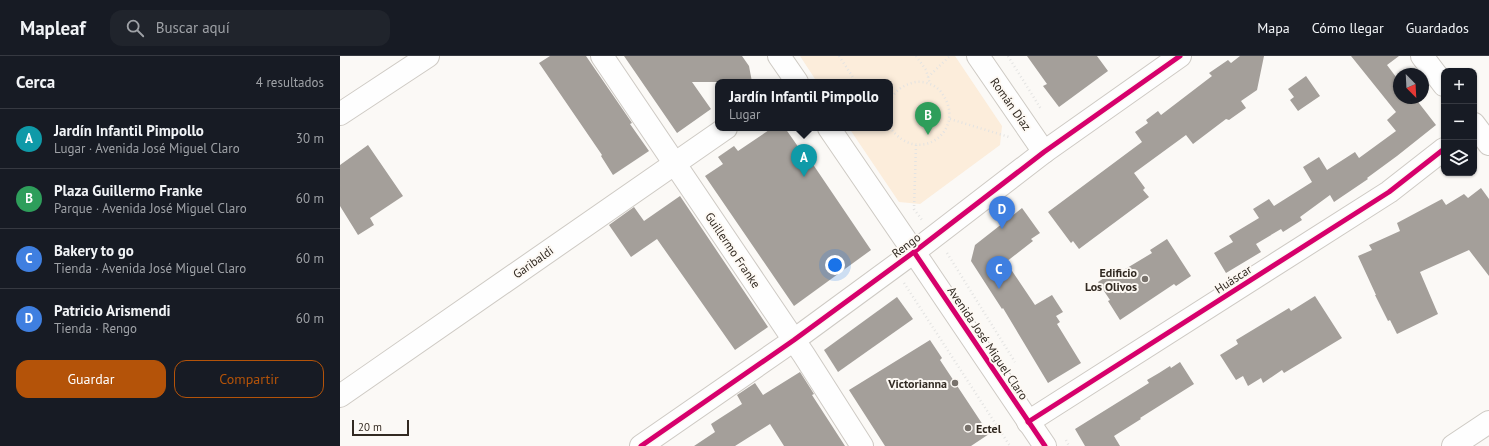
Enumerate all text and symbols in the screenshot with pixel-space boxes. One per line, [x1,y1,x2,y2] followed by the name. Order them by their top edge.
[110,10,390,46] search box
[20,16,86,40] text: Mapleaf
[124,17,146,39] icon: search
[156,18,230,37] text: Buscar aquí
[1257,19,1290,37] text: Mapa
[1312,19,1384,37] text: Cómo llegar
[1406,19,1469,37] text: Guardados
[1393,68,1429,104] north arrow
[1441,68,1477,176] map controls
[1441,68,1477,104] button: +
[16,71,55,93] text: Cerca
[256,74,324,91] text: 4 resultados
[987,75,1035,133] street label: Román Díaz
[715,79,893,131] popup
[729,87,879,106] text: Jardín Infantil Pimpollo
[915,102,941,135] pin: B
[1441,104,1477,140] button: −
[729,106,760,123] text: Lugar
[54,121,204,140] text: Jardín Infantil Pimpollo
[25,130,33,147] text: A
[296,130,324,147] text: 30 m
[54,140,240,157] text: Lugar · Avenida José Miguel Claro
[1441,140,1477,176] button: layers
[791,144,817,177] pin: A
[54,181,203,200] text: Plaza Guillermo Franke
[25,190,33,207] text: B
[296,190,324,207] text: 60 m
[989,196,1015,229] pin: D
[54,200,247,217] text: Parque · Avenida José Miguel Claro
[702,209,764,291] street label: Guillermo Franke
[889,229,923,261] street label: Rengo
[54,241,134,260] text: Bakery to go
[510,243,556,281] street label: Garibaldi
[25,250,33,267] text: C
[296,250,324,267] text: 60 m
[825,255,845,275] your location
[986,256,1012,289] pin: C
[54,260,246,277] text: Tienda · Avenida José Miguel Claro
[1212,262,1254,296] street label: Huáscar
[1085,265,1138,294] place label: Edificio Los Olivos
[1140,274,1150,284] marker: Edificio Los Olivos
[945,284,1031,402] street label: Avenida José Miguel Claro
[54,301,171,320] text: Patricio Arismendi
[25,310,33,327] text: D
[296,310,324,327] text: 60 m
[54,320,137,337] text: Tienda · Rengo
[16,360,166,398] button: Guardar
[174,360,324,398] button: Compartir
[887,376,947,391] place label: Victorianna
[950,378,960,388] marker: Victorianna
[352,418,409,437] scale bar
[358,420,382,434] text: 20 m
[976,421,1002,436] place label: Ectel
[963,423,973,433] marker: Ectel

